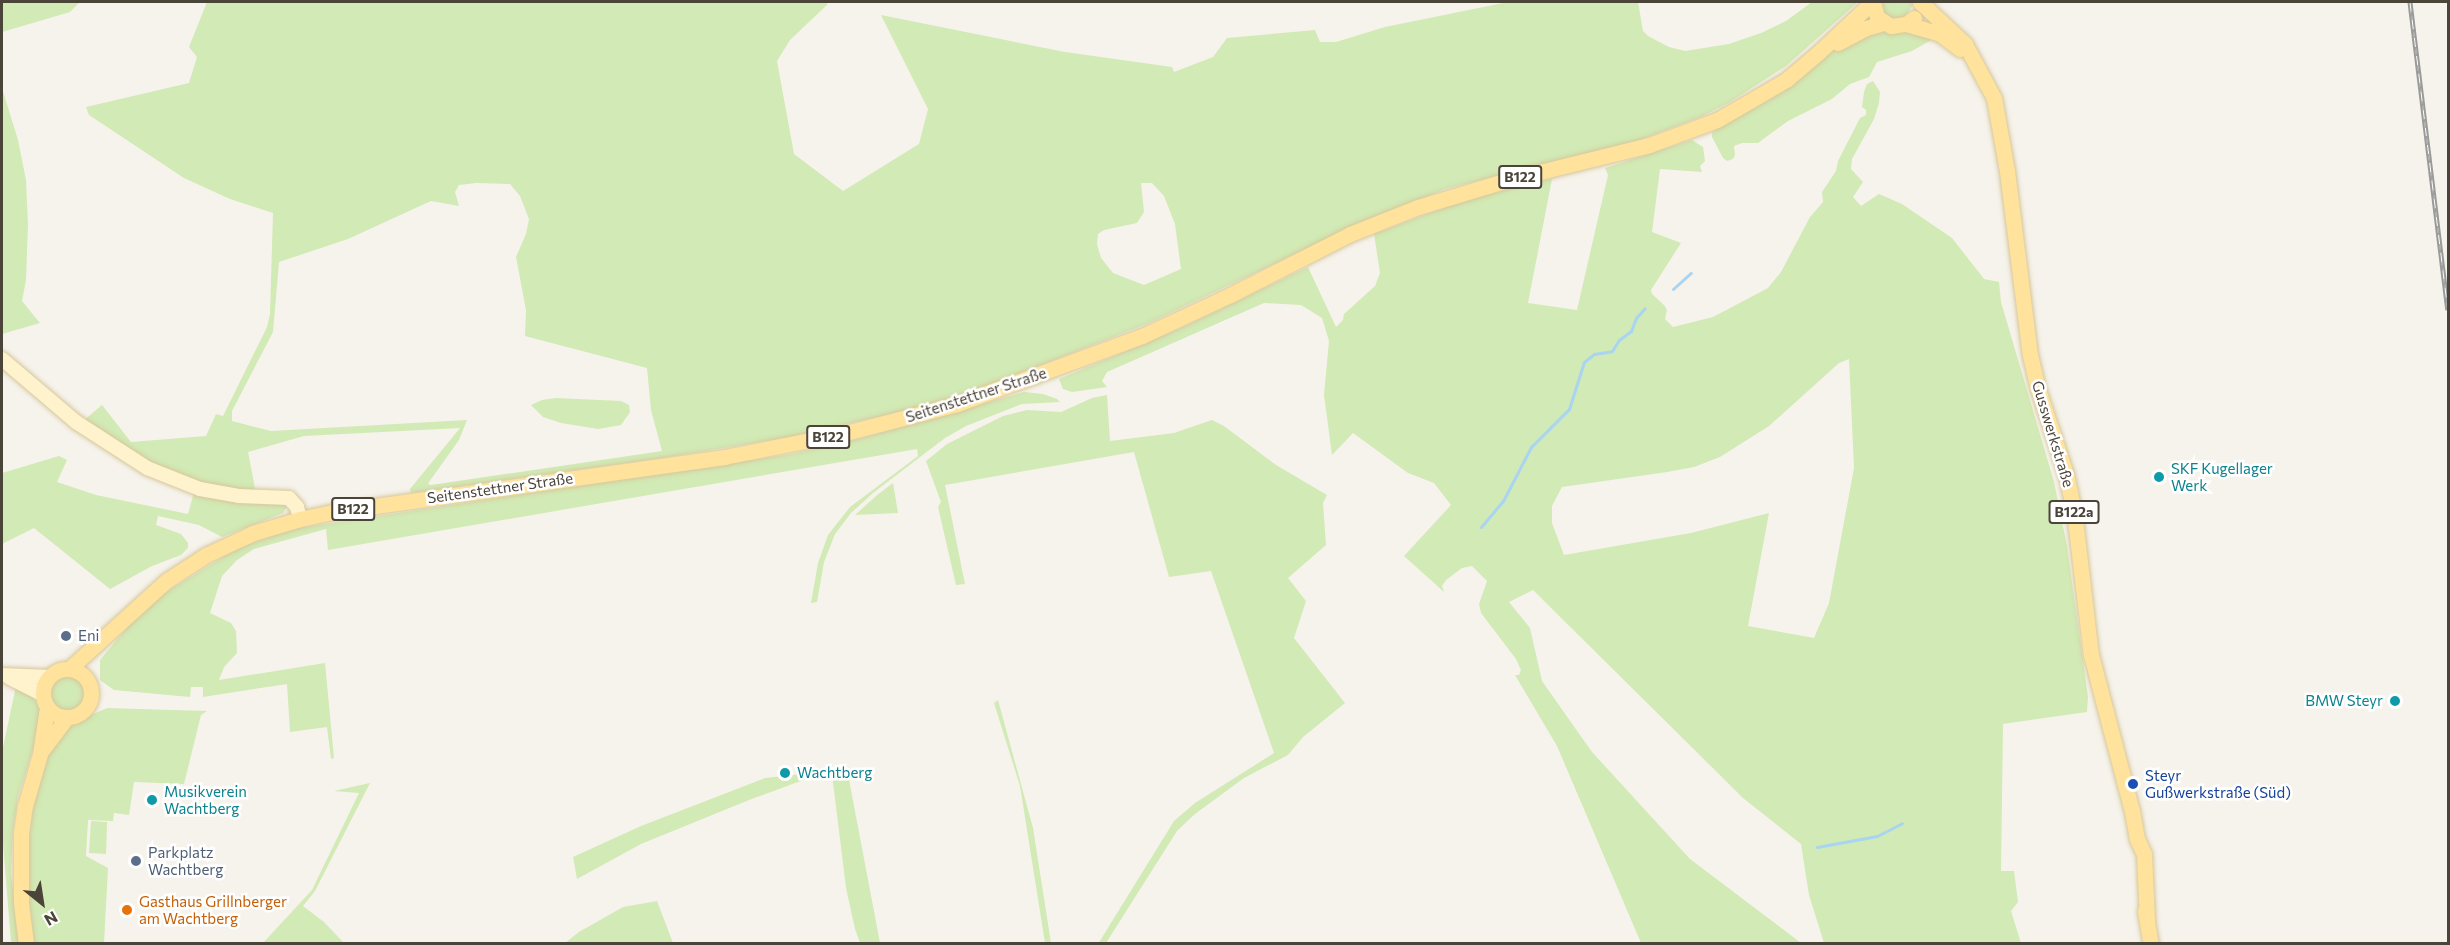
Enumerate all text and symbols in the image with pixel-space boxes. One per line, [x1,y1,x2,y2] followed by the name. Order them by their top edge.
[1498,166,1543,188] road number: B122
[903,364,1049,426] street label: Seitenstettner Straße
[2028,379,2078,489] street label: Gusswerkstraße
[806,426,850,448] road number: B122
[2171,459,2273,494] place label: SKF Kugellager Werk
[426,469,574,507] street label: Seitenstettner Straße
[2152,470,2166,484] marker: SKF Kugellager Werk
[330,498,376,520] road number: B122
[2048,501,2100,523] road number: B122a
[78,627,99,645] place label: Eni
[59,629,73,643] marker: Eni
[2305,692,2383,710] place label: BMW Steyr
[2388,694,2402,708] marker: BMW Steyr
[797,764,872,782] place label: Wachtberg
[778,766,792,780] marker: Wachtberg
[2145,766,2291,801] place label: Steyr Gußwerkstraße (Süd)
[2126,777,2140,791] marker: Steyr Gußwerkstraße (Süd)
[164,782,247,817] place label: Musikverein Wachtberg
[145,793,159,807] marker: Musikverein Wachtberg
[148,843,223,878] place label: Parkplatz Wachtberg
[129,854,143,868] marker: Parkplatz Wachtberg
[12,873,72,933] north arrow
[139,892,287,927] place label: Gasthaus Grillnberger am Wachtberg
[120,903,134,917] marker: Gasthaus Grillnberger am Wachtberg
[41,908,61,930] text: N

